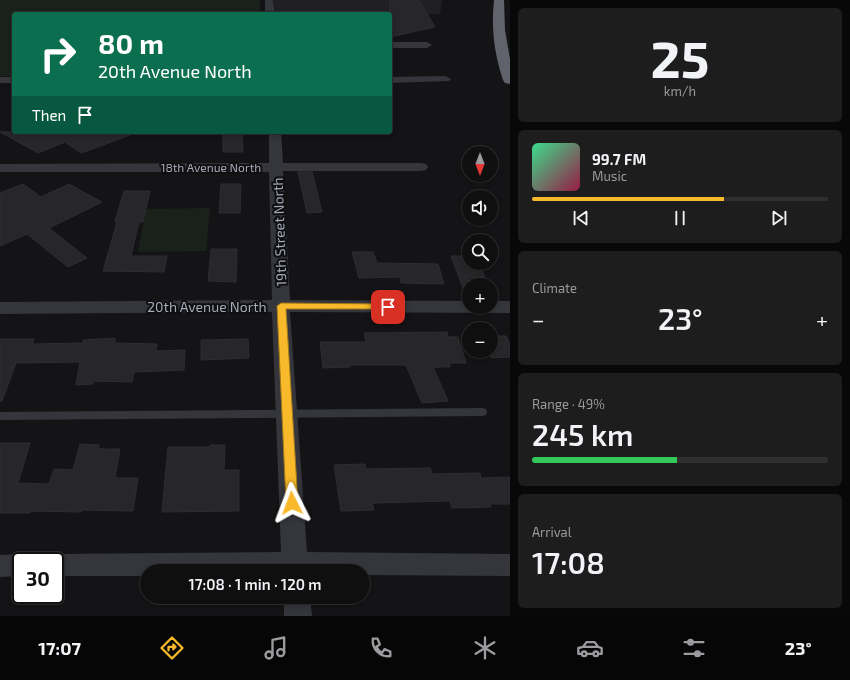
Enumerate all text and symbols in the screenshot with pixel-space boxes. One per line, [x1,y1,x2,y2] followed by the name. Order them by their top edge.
[98,26,164,60] text: 80 m
[651,26,709,88] text: 25
[32,28,84,80] icon: right
[98,60,252,82] text: 20th Avenue North
[664,83,696,99] text: km/h
[74,104,96,126] icon: arrive
[32,106,66,124] text: Then
[462,146,498,182] north arrow
[462,146,498,358] map controls
[592,150,646,168] text: 99.7 FM
[161,160,261,174] street label: 18th Avenue North
[592,168,627,184] text: Music
[269,177,289,287] street label: 19th Street North
[462,190,498,226] button: sound
[570,207,592,229] icon: previous
[669,207,691,229] icon: pause
[768,207,790,229] icon: next
[462,234,498,270] button: search
[462,278,498,314] button: +
[532,280,577,296] text: Climate
[371,290,405,324] pin
[377,296,399,318] icon: arrive
[147,298,267,315] street label: 20th Avenue North
[658,300,703,336] text: 23°
[532,306,545,332] text: −
[816,306,828,332] text: +
[462,322,498,358] button: −
[532,396,605,412] text: Range · 49%
[532,416,633,452] text: 245 km
[271,482,313,524] position arrow
[532,524,572,540] text: Arrival
[532,544,605,580] text: 17:08
[12,552,64,604] speed limit sign: 30
[188,575,322,593] text: 17:08 · 1 min · 120 m
[158,634,186,662] icon: directions
[262,634,290,662] icon: music
[367,634,395,662] icon: phone
[471,634,499,662] icon: climate
[576,634,604,662] icon: car
[680,634,708,662] icon: filters
[38,637,81,659] text: 17:07
[785,637,812,659] text: 23°

